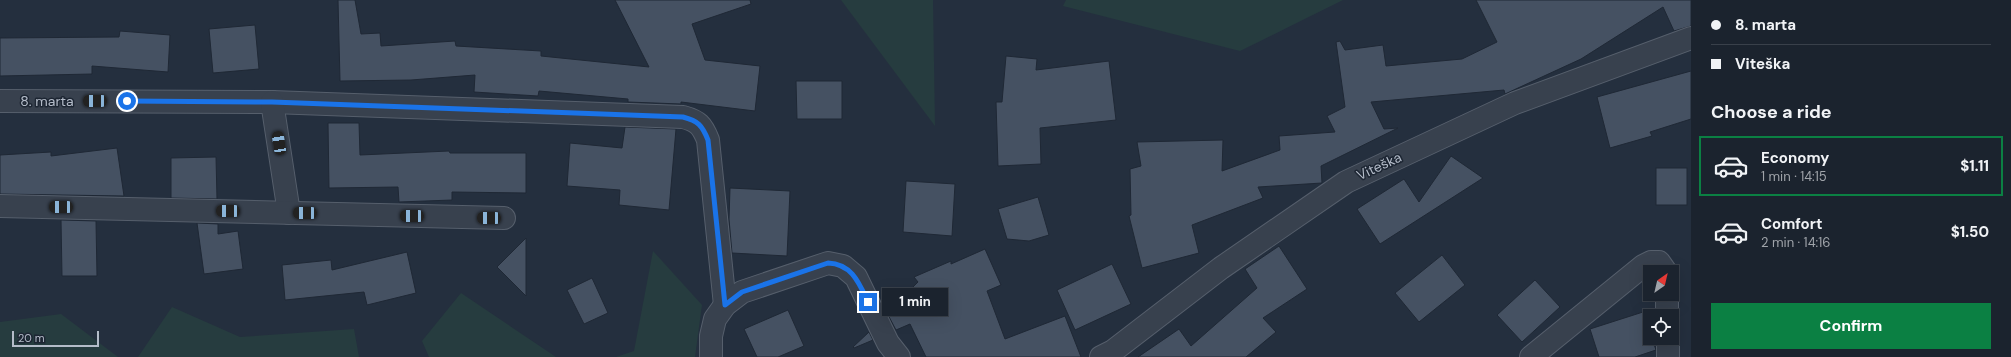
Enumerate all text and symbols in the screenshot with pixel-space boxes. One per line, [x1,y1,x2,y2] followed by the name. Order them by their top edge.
[1735,15,1796,35] text: 8. marta
[1735,54,1790,74] text: Viteška
[20,92,74,110] street label: 8. marta
[118,92,136,110] route start
[83,95,107,107] car
[1711,100,1832,124] text: Choose a ride
[271,130,287,156] car
[1354,148,1404,184] street label: Viteška
[1713,148,1749,184] icon: car
[1761,148,1829,168] text: Economy
[1960,156,1989,176] text: $1.11
[1761,168,1827,185] text: 1 min · 14:15
[49,201,73,213] car
[216,205,240,217] car
[293,207,317,219] car
[400,210,424,222] car
[477,212,501,224] car
[1713,214,1749,250] icon: car
[1761,214,1822,234] text: Comfort
[1951,222,1989,242] text: $1.50
[1761,234,1830,251] text: 2 min · 14:16
[1643,265,1679,301] north arrow
[1643,265,1679,345] map controls
[882,288,948,316] callout: 1 min
[859,293,877,311] route end
[899,293,931,310] text: 1 min
[1711,303,1991,349] button: Confirm
[1643,309,1679,345] button: locate
[12,329,99,348] scale bar
[18,331,44,345] text: 20 m

